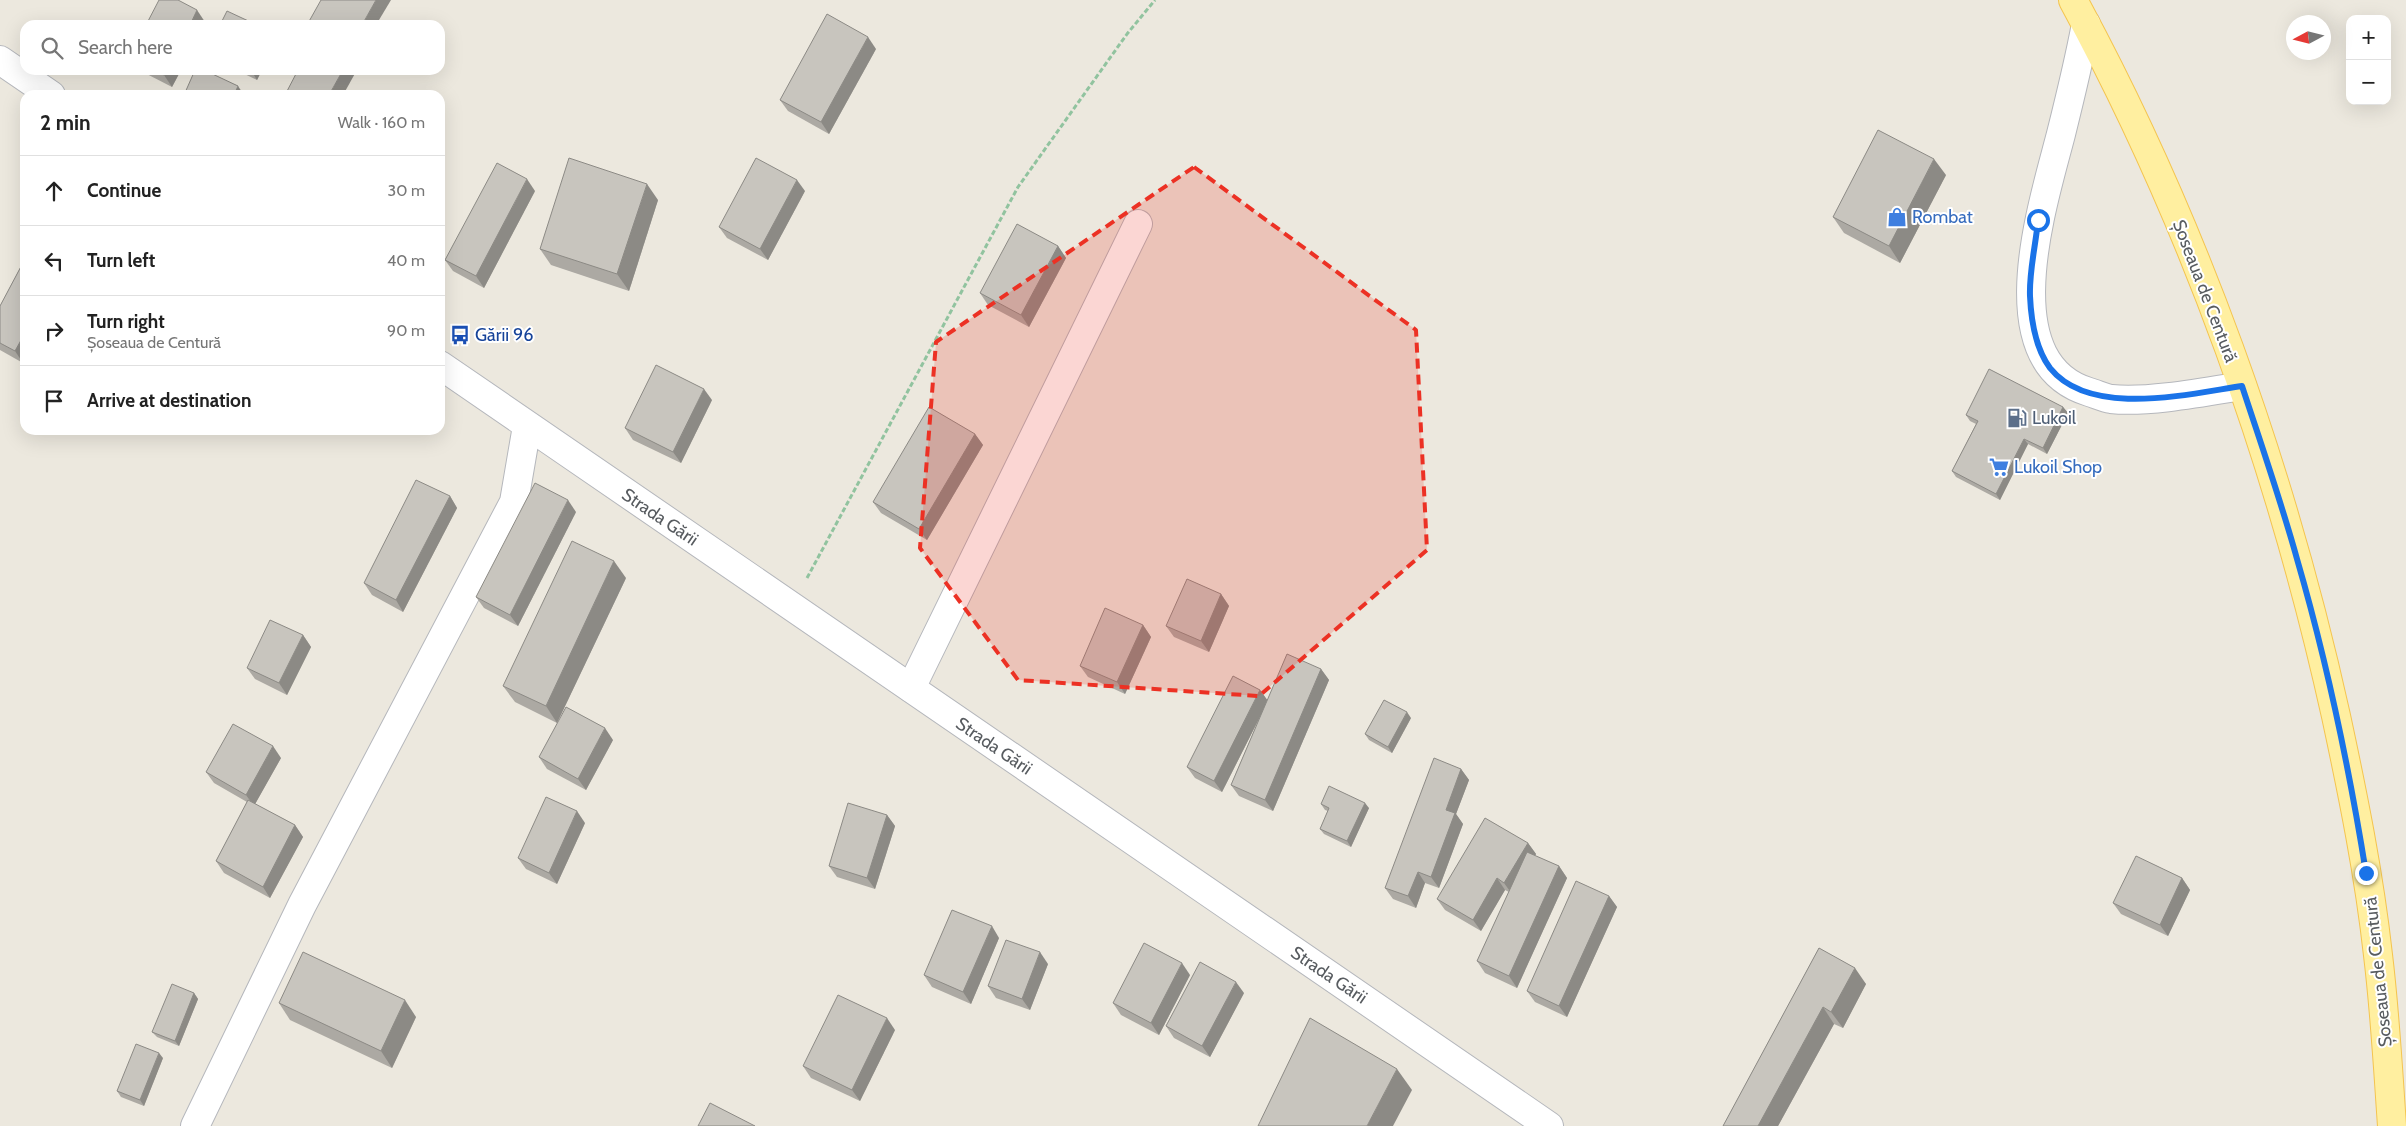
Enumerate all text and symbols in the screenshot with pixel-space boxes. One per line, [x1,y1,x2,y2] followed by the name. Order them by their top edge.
[2286,15,2331,60] north arrow
[2346,15,2391,105] map controls
[2346,15,2391,60] button: +
[20,20,445,75] search box
[38,34,66,62] icon: search
[78,36,172,59] text: Search here
[2346,60,2391,105] button: −
[40,110,91,135] text: 2 min
[338,113,425,132] text: Walk · 160 m
[40,177,68,205] icon: ahead
[87,179,161,202] text: Continue
[388,181,425,200] text: 30 m
[1886,206,1908,228] shop icon: Rombat
[1912,206,1973,228] place label: Rombat
[2027,209,2050,232] route start
[2168,217,2242,366] street label: Șoseaua de Centură
[40,247,68,275] icon: left
[87,249,155,272] text: Turn left
[387,251,425,270] text: 40 m
[87,310,165,333] text: Turn right
[40,317,68,345] icon: right
[387,321,425,340] text: 90 m
[449,324,471,346] bus stop icon: Gării 96
[475,324,534,346] place label: Gării 96
[87,333,221,352] text: Șoseaua de Centură
[40,387,68,415] icon: arrive
[87,389,251,412] text: Arrive at destination
[2006,407,2028,429] fuel station icon: Lukoil
[2032,407,2077,429] place label: Lukoil
[1988,456,2010,478] supermarket icon: Lukoil Shop
[2014,456,2102,478] place label: Lukoil Shop
[618,483,702,551] street label: Strada Gării
[952,712,1036,780] street label: Strada Gării
[2355,862,2378,885] route end
[2359,896,2397,1048] street label: Șoseaua de Centură
[1287,941,1371,1009] street label: Strada Gării

